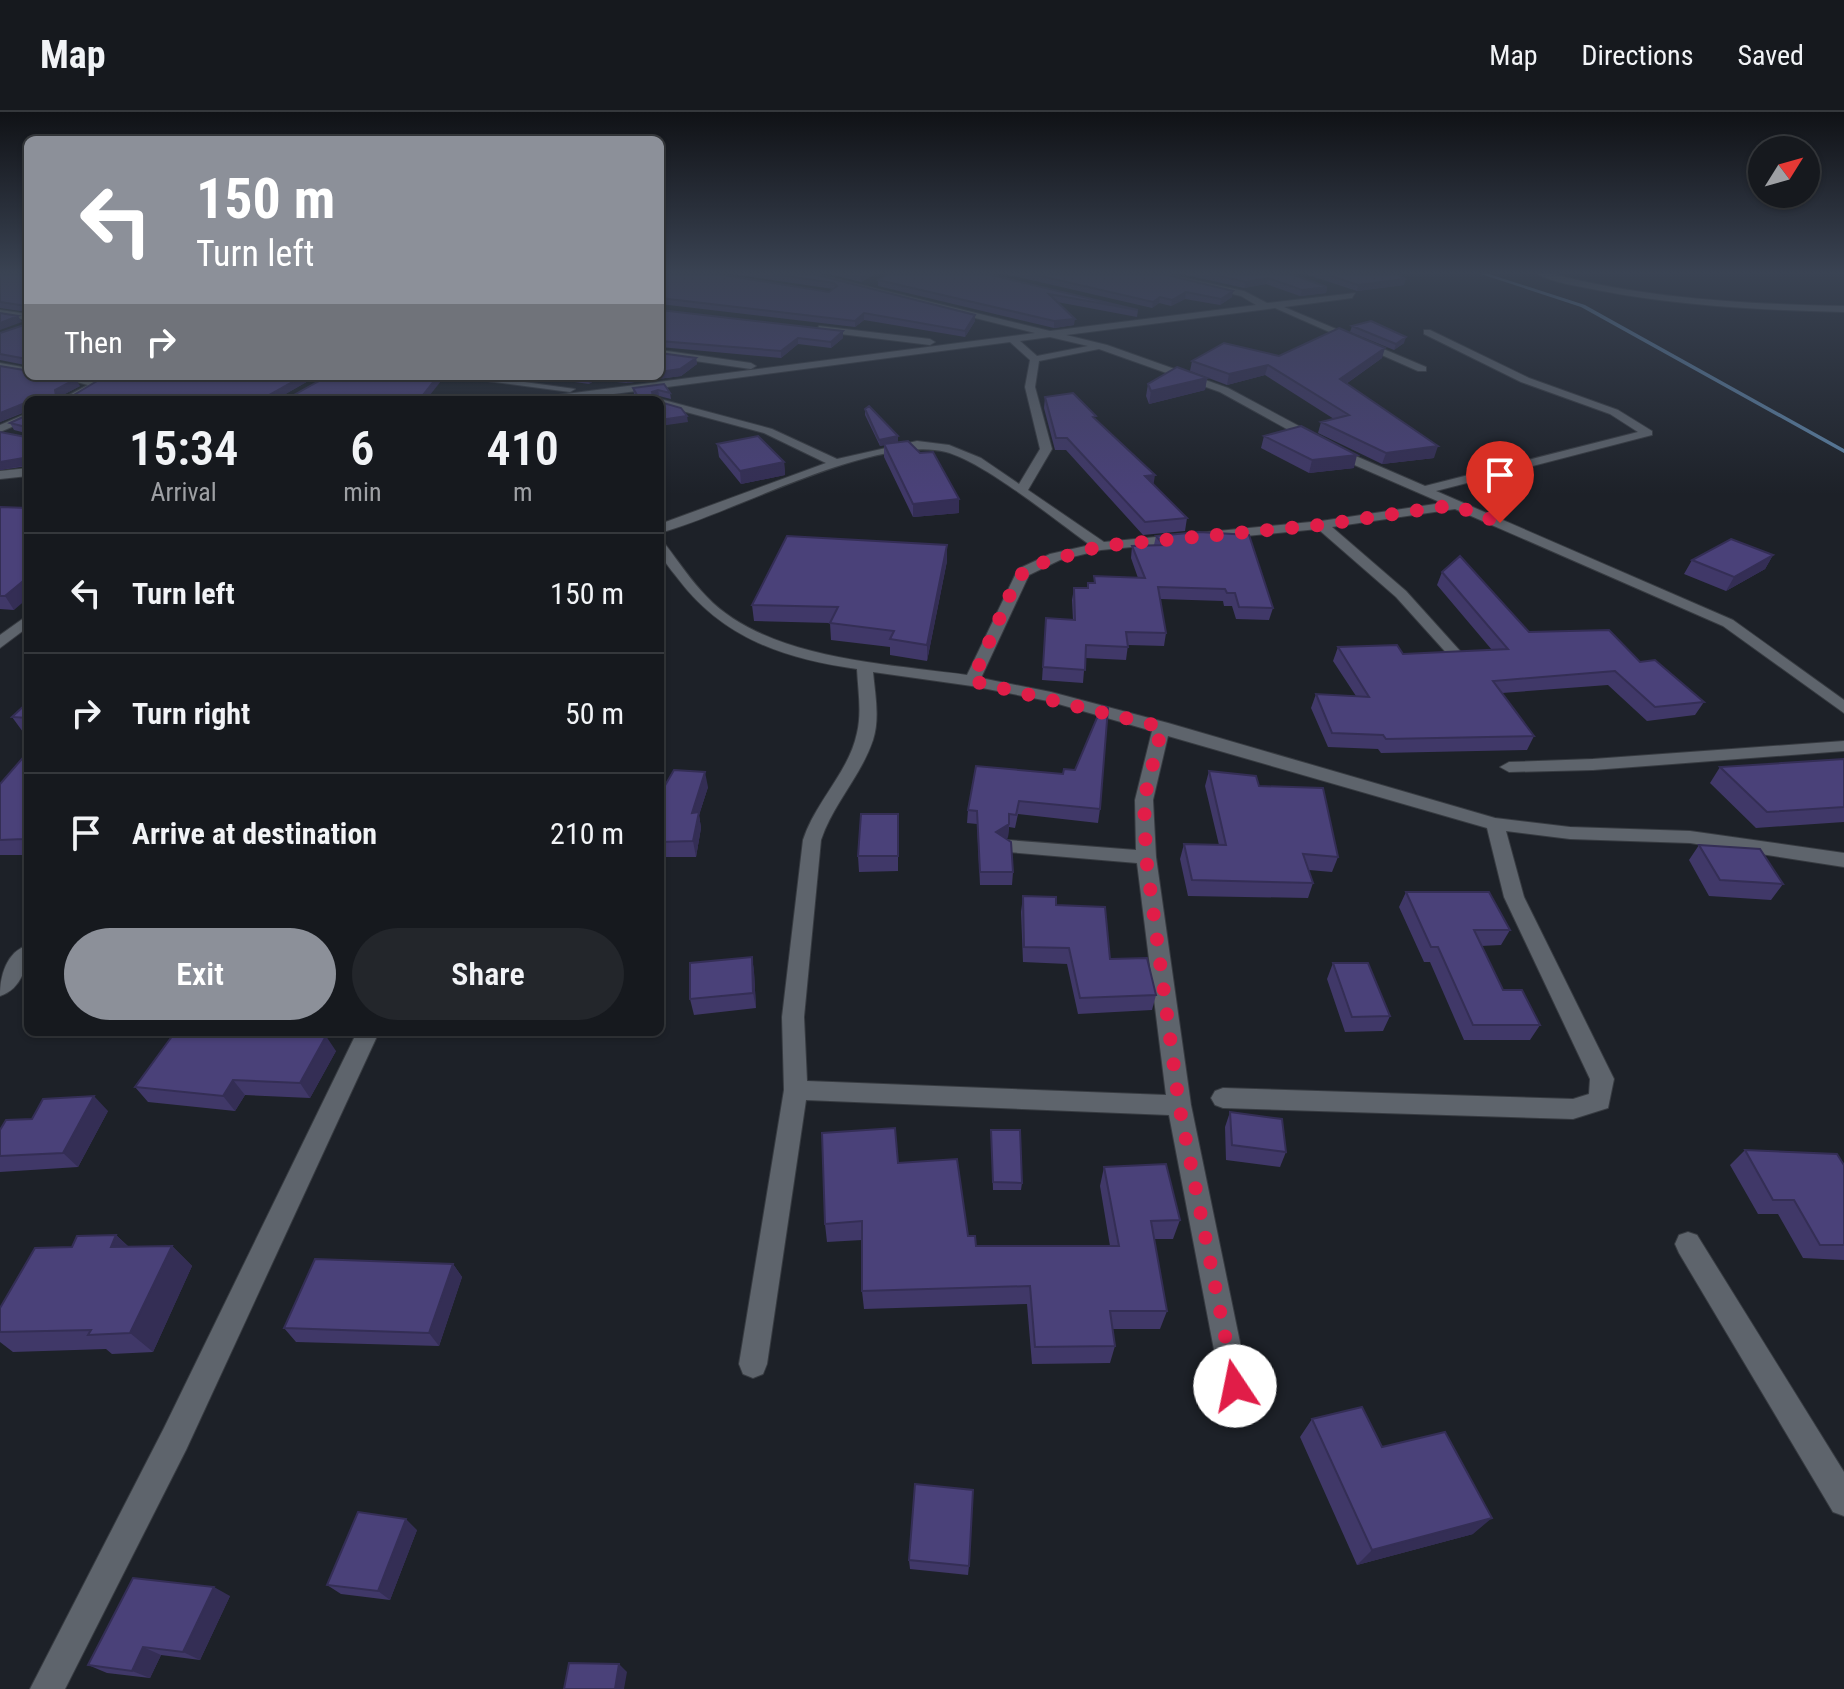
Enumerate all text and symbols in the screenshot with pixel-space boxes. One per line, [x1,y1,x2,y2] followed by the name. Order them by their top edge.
[40,33,106,77] text: Map
[1489,39,1538,72] text: Map
[1582,39,1693,72] text: Directions
[1737,39,1804,72] text: Saved
[1748,136,1820,208] north arrow
[1748,136,1820,208] map controls
[196,166,335,232] text: 150 m
[64,168,168,272] icon: left
[196,233,314,275] text: Turn left
[139,320,183,364] icon: right
[64,325,123,360] text: Then
[129,420,238,477] text: 15:34
[350,420,374,477] text: 6
[487,420,559,477] text: 410
[1466,441,1534,523] pin
[1478,453,1522,497] icon: arrive
[151,477,217,507] text: Arrival
[343,477,381,507] text: min
[513,477,533,507] text: m
[64,571,108,615] icon: left
[132,576,235,611] text: Turn left
[550,576,624,611] text: 150 m
[64,691,108,735] icon: right
[132,696,250,731] text: Turn right
[565,696,624,731] text: 50 m
[64,811,108,855] icon: arrive
[132,816,377,851] text: Arrive at destination
[550,816,624,851] text: 210 m
[64,928,336,1020] button: Exit
[352,928,624,1020] button: Share
[1193,1344,1277,1428] position arrow

